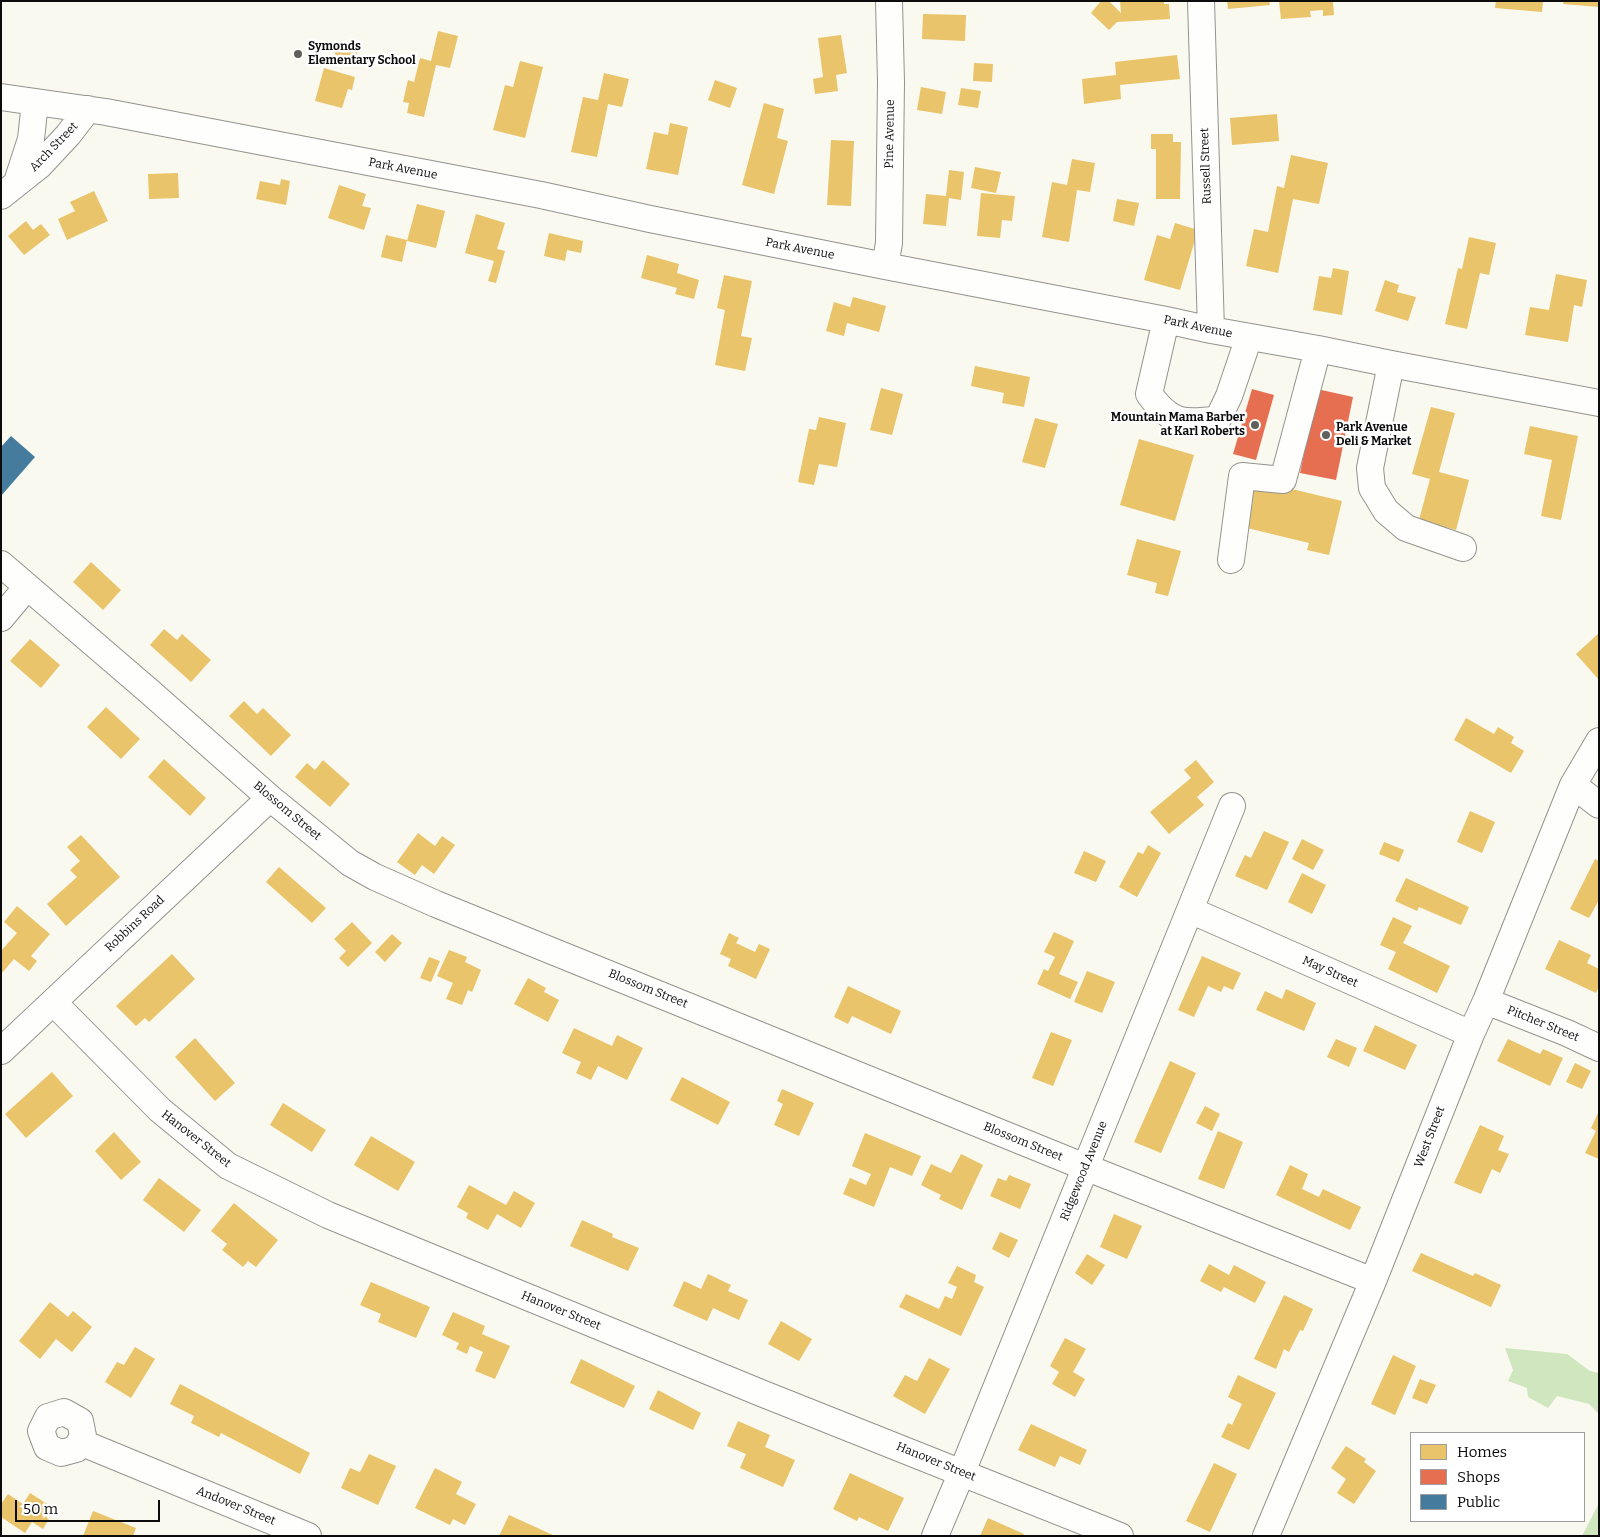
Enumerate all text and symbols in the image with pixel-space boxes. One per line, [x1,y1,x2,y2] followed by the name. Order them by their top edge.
[308,40,416,68] place label: Symonds Elementary School
[292,48,304,60] marker: Symonds Elementary School
[882,99,898,169] street label: Pine Avenue
[27,119,81,175] street label: Arch Street
[1197,128,1215,204] street label: Russell Street
[367,155,439,183] street label: Park Avenue
[764,235,836,263] street label: Park Avenue
[1162,313,1234,341] street label: Park Avenue
[1111,411,1245,439] place label: Mountain Mama Barber at Karl Roberts
[1249,419,1261,431] marker: Mountain Mama Barber at Karl Roberts
[1336,421,1412,449] place label: Park Avenue Deli & Market
[1320,429,1332,441] marker: Park Avenue Deli & Market
[250,778,324,844] street label: Blossom Street
[102,893,168,955] street label: Robbins Road
[1300,953,1360,991] street label: May Street
[606,967,690,1011] street label: Blossom Street
[1505,1003,1581,1045] street label: Pitcher Street
[1412,1104,1448,1170] street label: West Street
[158,1107,234,1171] street label: Hanover Street
[1057,1119,1111,1223] street label: Ridgewood Avenue
[981,1120,1065,1164] street label: Blossom Street
[519,1289,603,1333] street label: Hanover Street
[1410,1432,1585,1522] legend
[894,1440,978,1484] street label: Hanover Street
[1457,1443,1507,1461] text: Homes
[1457,1468,1500,1486] text: Shops
[194,1484,278,1528] street label: Andover Street
[18,1490,162,1522] scale bar
[1457,1493,1500,1511] text: Public
[23,1500,58,1518] text: 50 m

